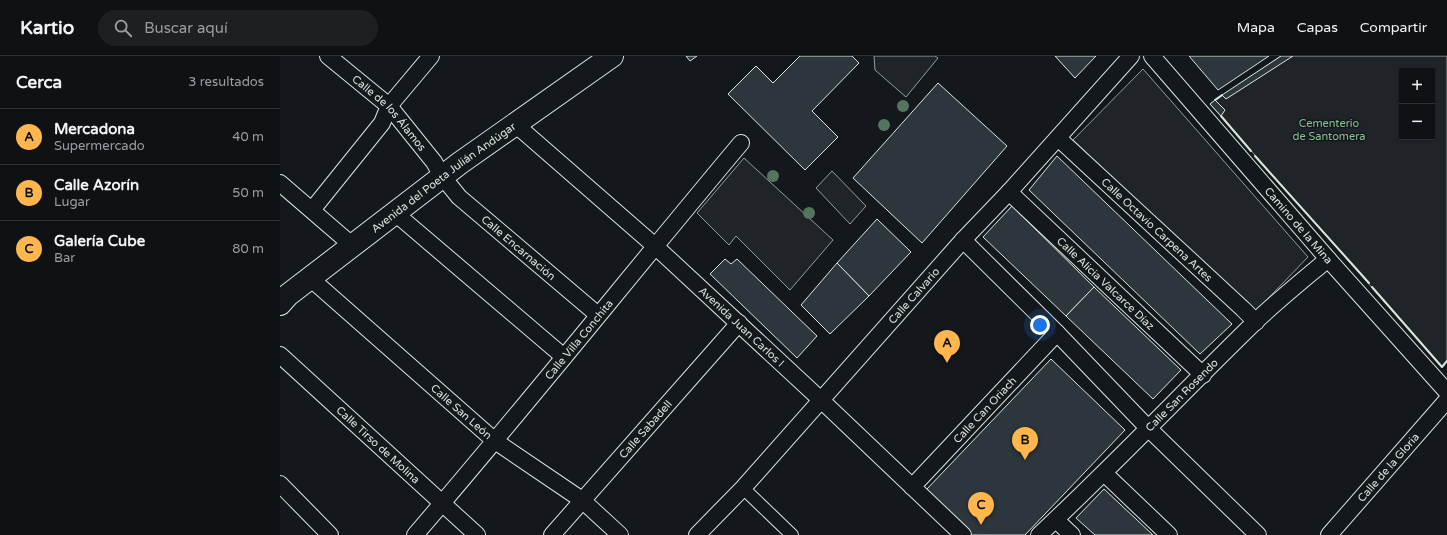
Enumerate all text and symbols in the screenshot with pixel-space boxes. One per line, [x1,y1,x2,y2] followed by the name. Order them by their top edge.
[98,10,378,46] search box
[20,17,74,39] text: Kartio
[112,17,134,39] icon: search
[144,19,228,37] text: Buscar aquí
[1237,19,1275,36] text: Mapa
[1297,19,1338,36] text: Capas
[1360,19,1427,36] text: Compartir
[1399,68,1435,140] map controls
[1399,68,1435,104] button: +
[16,72,62,93] text: Cerca
[349,73,429,154] street label: Calle de los Álamos
[188,74,264,90] text: 3 resultados
[1399,104,1435,140] button: −
[1292,117,1366,143] park label: Cementerio de Santomera
[369,119,519,236] street label: Avenida del Poeta Julián Andúgar
[54,120,135,138] text: Mercadona
[24,129,34,145] text: A
[232,129,264,145] text: 40 m
[54,138,145,154] text: Supermercado
[1099,175,1215,285] street label: Calle Octavio Carpena Artes
[54,176,139,194] text: Calle Azorín
[24,185,34,201] text: B
[232,185,264,201] text: 50 m
[1262,185,1335,267] street label: Camino de la Mina
[54,194,90,210] text: Lugar
[478,213,558,283] street label: Calle Encarnación
[54,232,145,250] text: Galería Cube
[1054,235,1157,333] street label: Calle Alicia Valcarce Díaz
[24,241,34,257] text: C
[232,241,264,257] text: 80 m
[54,250,75,266] text: Bar
[886,265,943,327] street label: Calle Calvario
[696,284,787,370] street label: Avenida Juan Carlos I
[542,297,616,382] street label: Calle Villa Conchita
[1030,315,1050,335] your location
[934,330,960,363] pin: A
[1143,356,1221,434] street label: Calle San Rosendo
[951,374,1019,446] street label: Calle Can Oriach
[428,382,494,442] street label: Calle San León
[617,398,675,461] street label: Calle Sabadell
[333,404,422,486] street label: Calle Tirso de Molina
[1012,427,1038,460] pin: B
[1355,430,1422,505] street label: Calle de la Gloria
[968,492,994,525] pin: C

